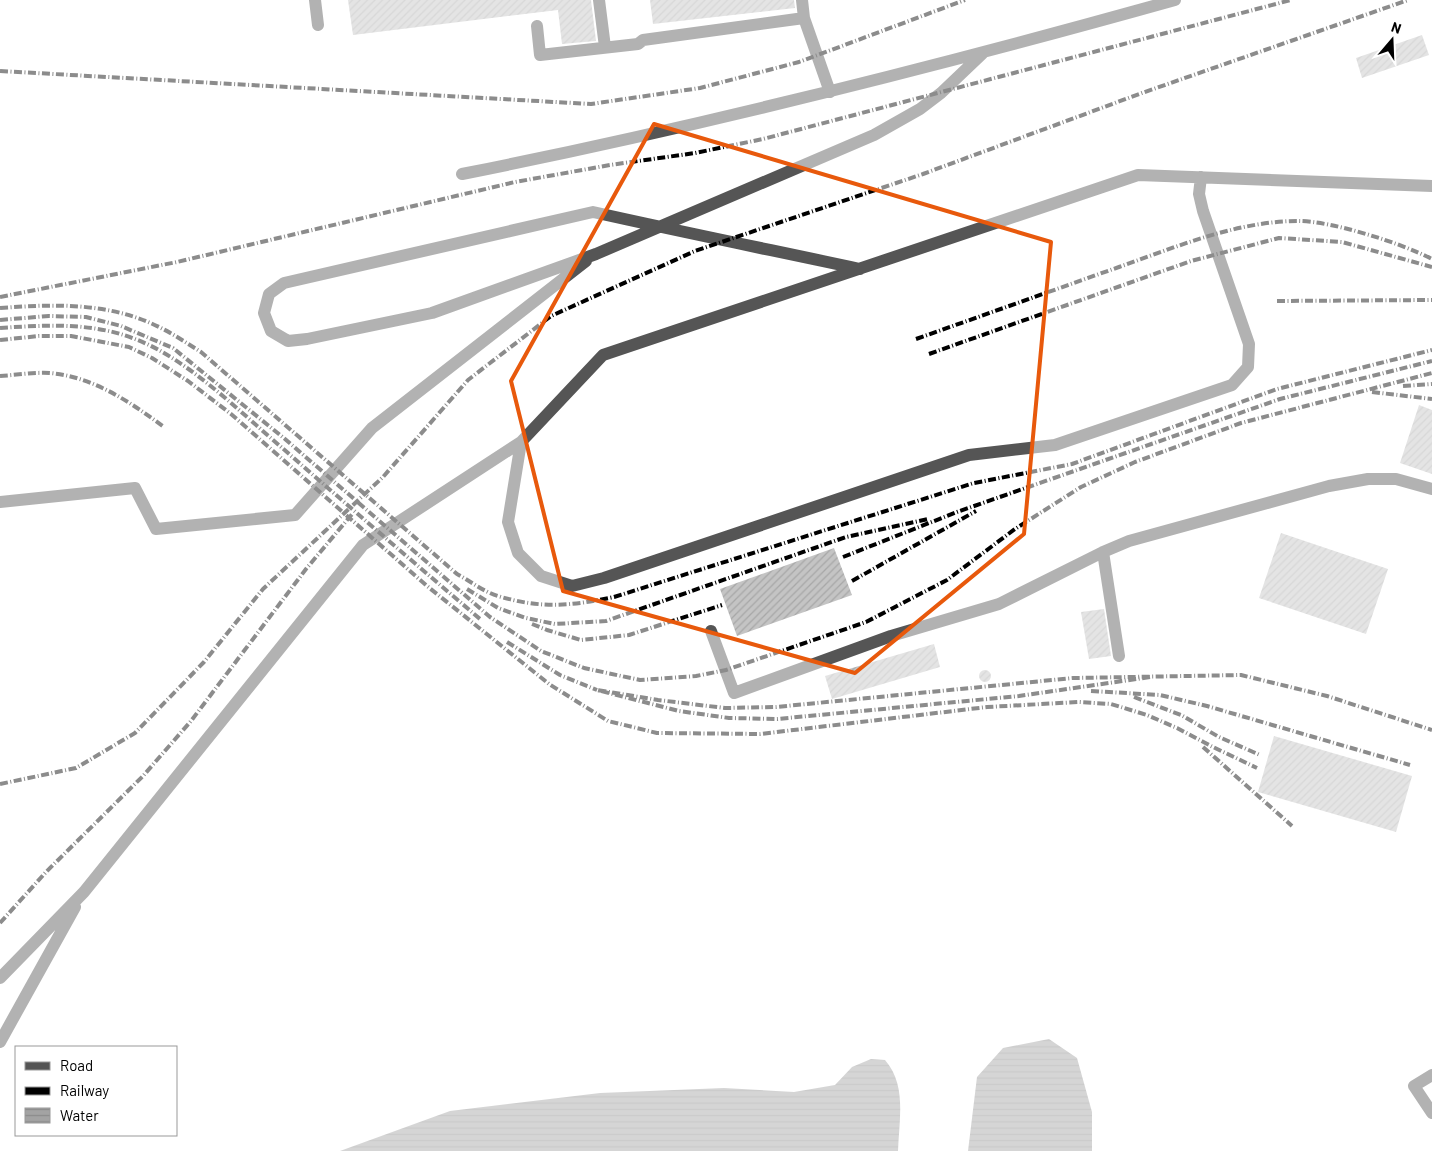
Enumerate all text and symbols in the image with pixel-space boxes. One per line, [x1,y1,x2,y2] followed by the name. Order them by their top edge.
[1367,15,1417,65] north arrow
[1389,18,1404,37] text: N
[15,1046,178,1136] legend
[60,1056,93,1074] text: Road
[60,1081,109,1099] text: Railway
[60,1106,99,1124] text: Water

